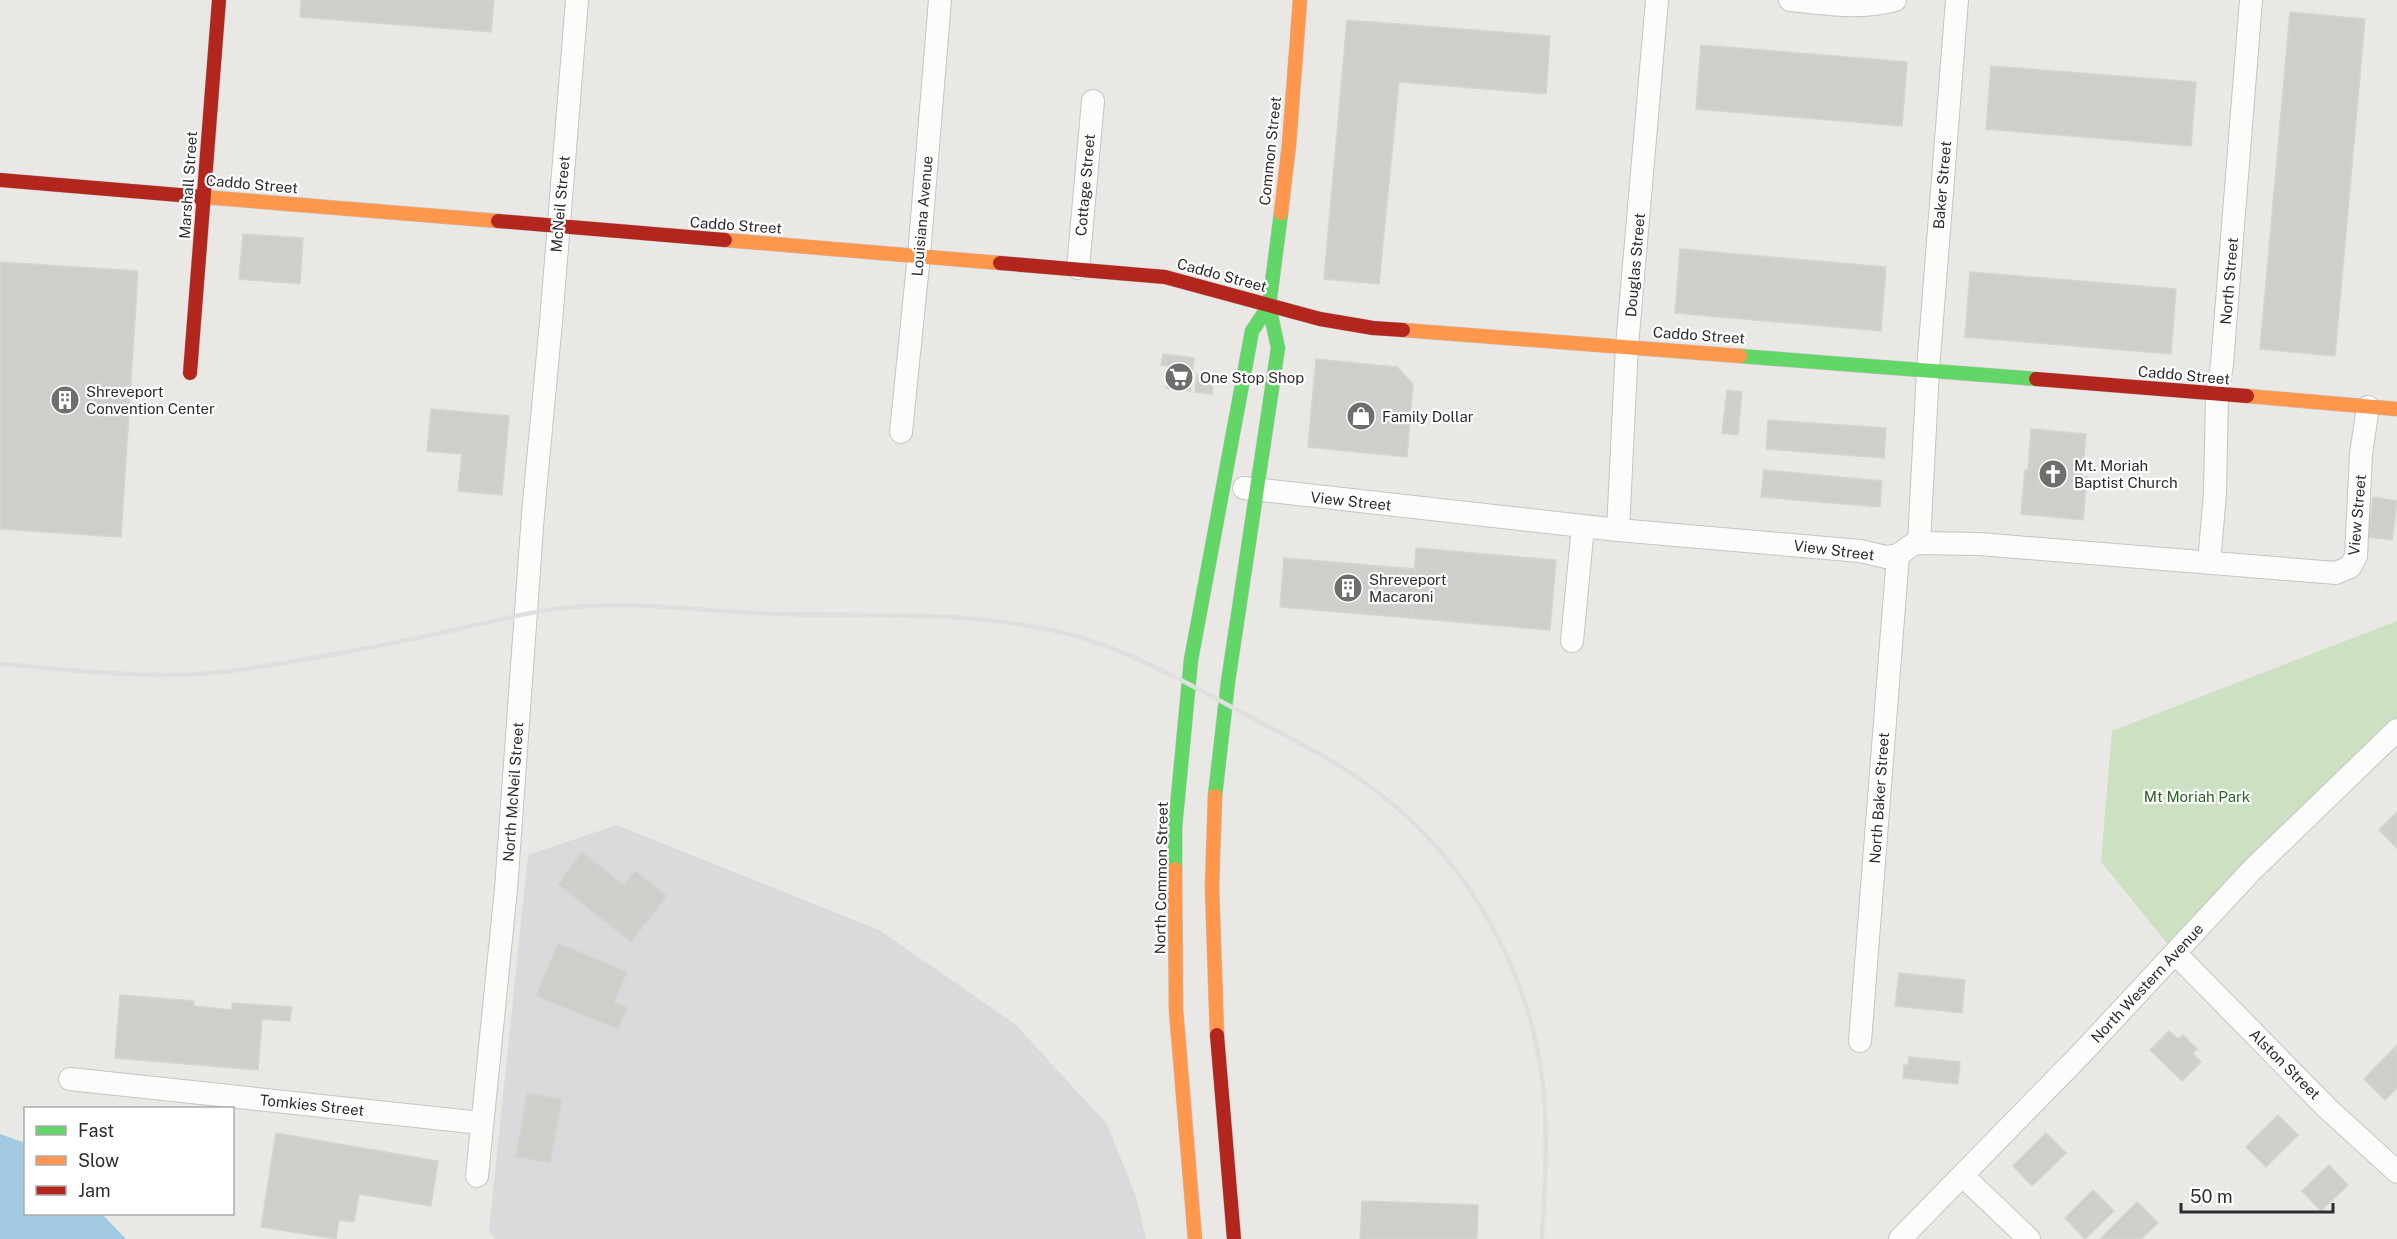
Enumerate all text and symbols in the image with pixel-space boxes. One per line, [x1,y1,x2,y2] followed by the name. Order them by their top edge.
[1256,96,1284,206] street label: Common Street
[176,130,200,240] street label: Marshall Street
[1072,133,1098,237] street label: Cottage Street
[1930,140,1954,230] street label: Baker Street
[547,155,573,253] street label: McNeil Street
[908,155,936,277] street label: Louisiana Avenue
[205,172,299,197] street label: Caddo Street
[1622,212,1648,318] street label: Douglas Street
[689,213,783,237] street label: Caddo Street
[2217,237,2241,325] street label: North Street
[1175,255,1269,295] street label: Caddo Street
[1652,323,1746,347] street label: Caddo Street
[1163,361,1195,393] supermarket icon: One Stop Shop
[2137,363,2231,388] street label: Caddo Street
[1200,369,1304,386] place label: One Stop Shop
[86,383,215,417] place label: Shreveport Convention Center
[49,384,81,416] building icon: Shreveport Convention Center
[1345,400,1377,432] shop icon: Family Dollar
[1382,408,1474,425] place label: Family Dollar
[2074,457,2178,491] place label: Mt. Moriah Baptist Church
[2037,458,2069,490] church icon: Mt. Moriah Baptist Church
[2345,474,2369,556] street label: View Street
[1310,488,1392,514] street label: View Street
[1793,537,1876,563] street label: View Street
[1369,571,1447,605] place label: Shreveport Macaroni
[1332,572,1364,604] building icon: Shreveport Macaroni
[500,721,526,863] street label: North McNeil Street
[1866,732,1892,864] street label: North Baker Street
[2144,788,2250,805] park label: Mt Moriah Park
[1151,801,1171,955] street label: North Common Street
[2087,920,2207,1046] street label: North Western Avenue
[2246,1025,2324,1103] street label: Alston Street
[259,1091,365,1119] street label: Tomkies Street
[24,1107,234,1215] legend
[78,1120,114,1141] text: Fast
[78,1150,119,1171] text: Slow
[2181,1176,2332,1214] scale bar
[78,1180,111,1201] text: Jam
[2190,1186,2233,1207] text: 50 m

